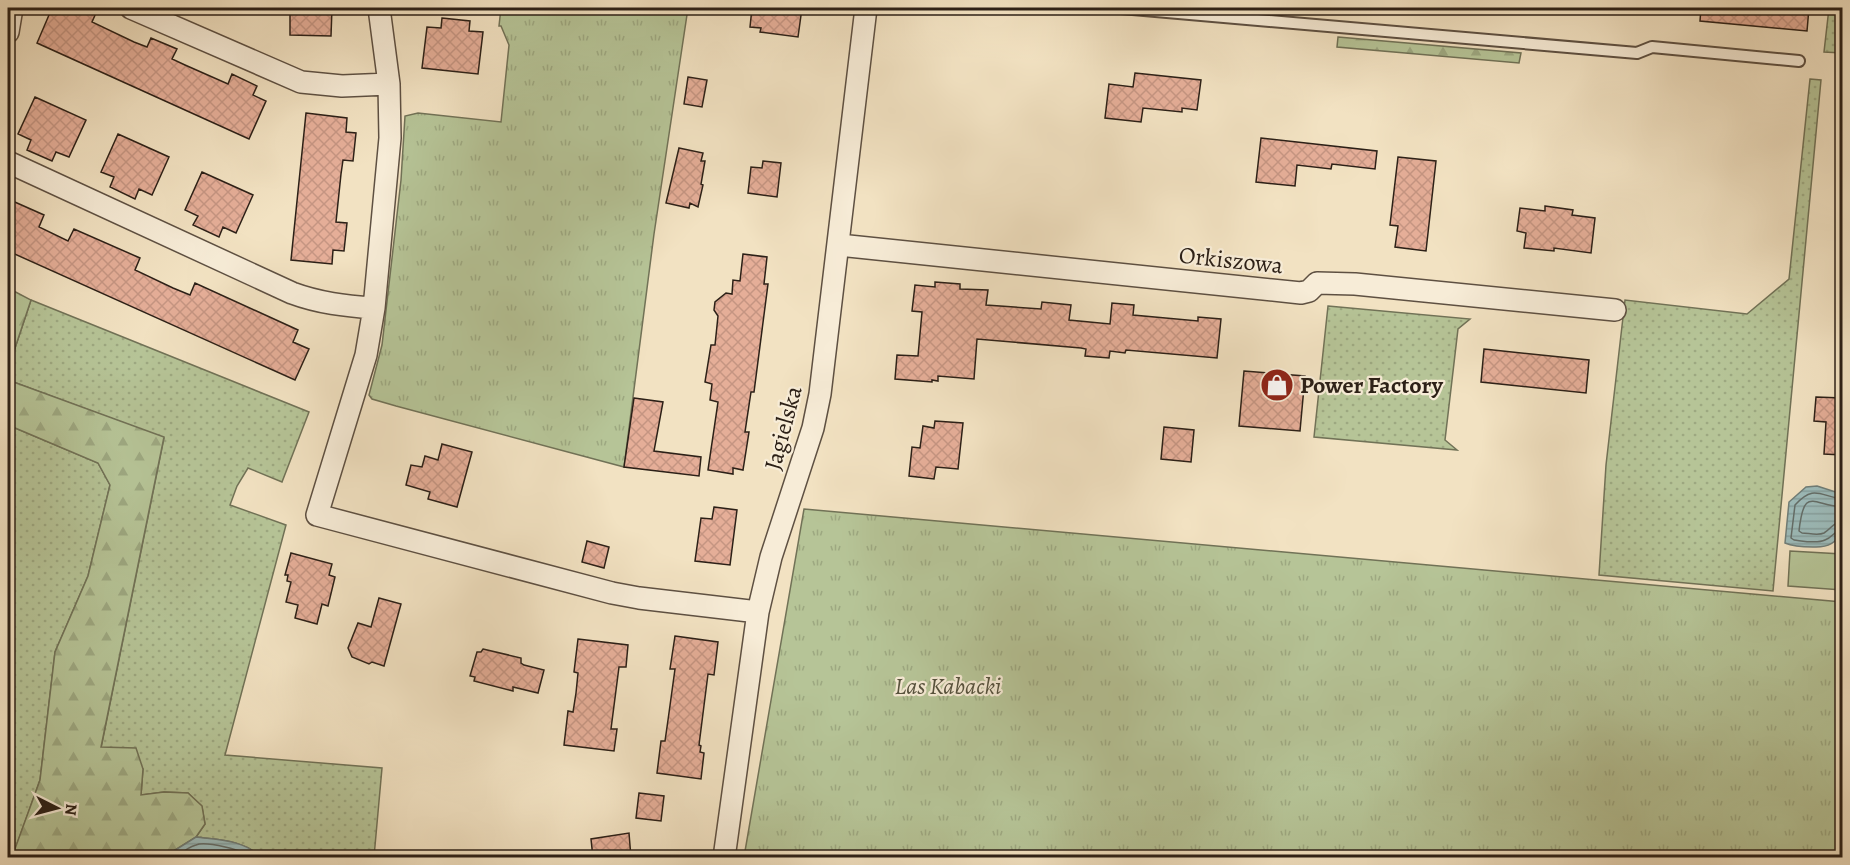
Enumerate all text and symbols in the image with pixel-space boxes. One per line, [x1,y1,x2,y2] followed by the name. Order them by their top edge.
[1177,239,1285,281] street label: Orkiszowa
[1259,367,1295,403] shop icon: Power Factory
[1300,369,1444,401] place label: Power Factory
[756,382,810,474] street label: Jagielska
[895,670,1001,702] park label: Las Kabacki
[27,778,87,838] north arrow
[59,803,82,817] text: N

